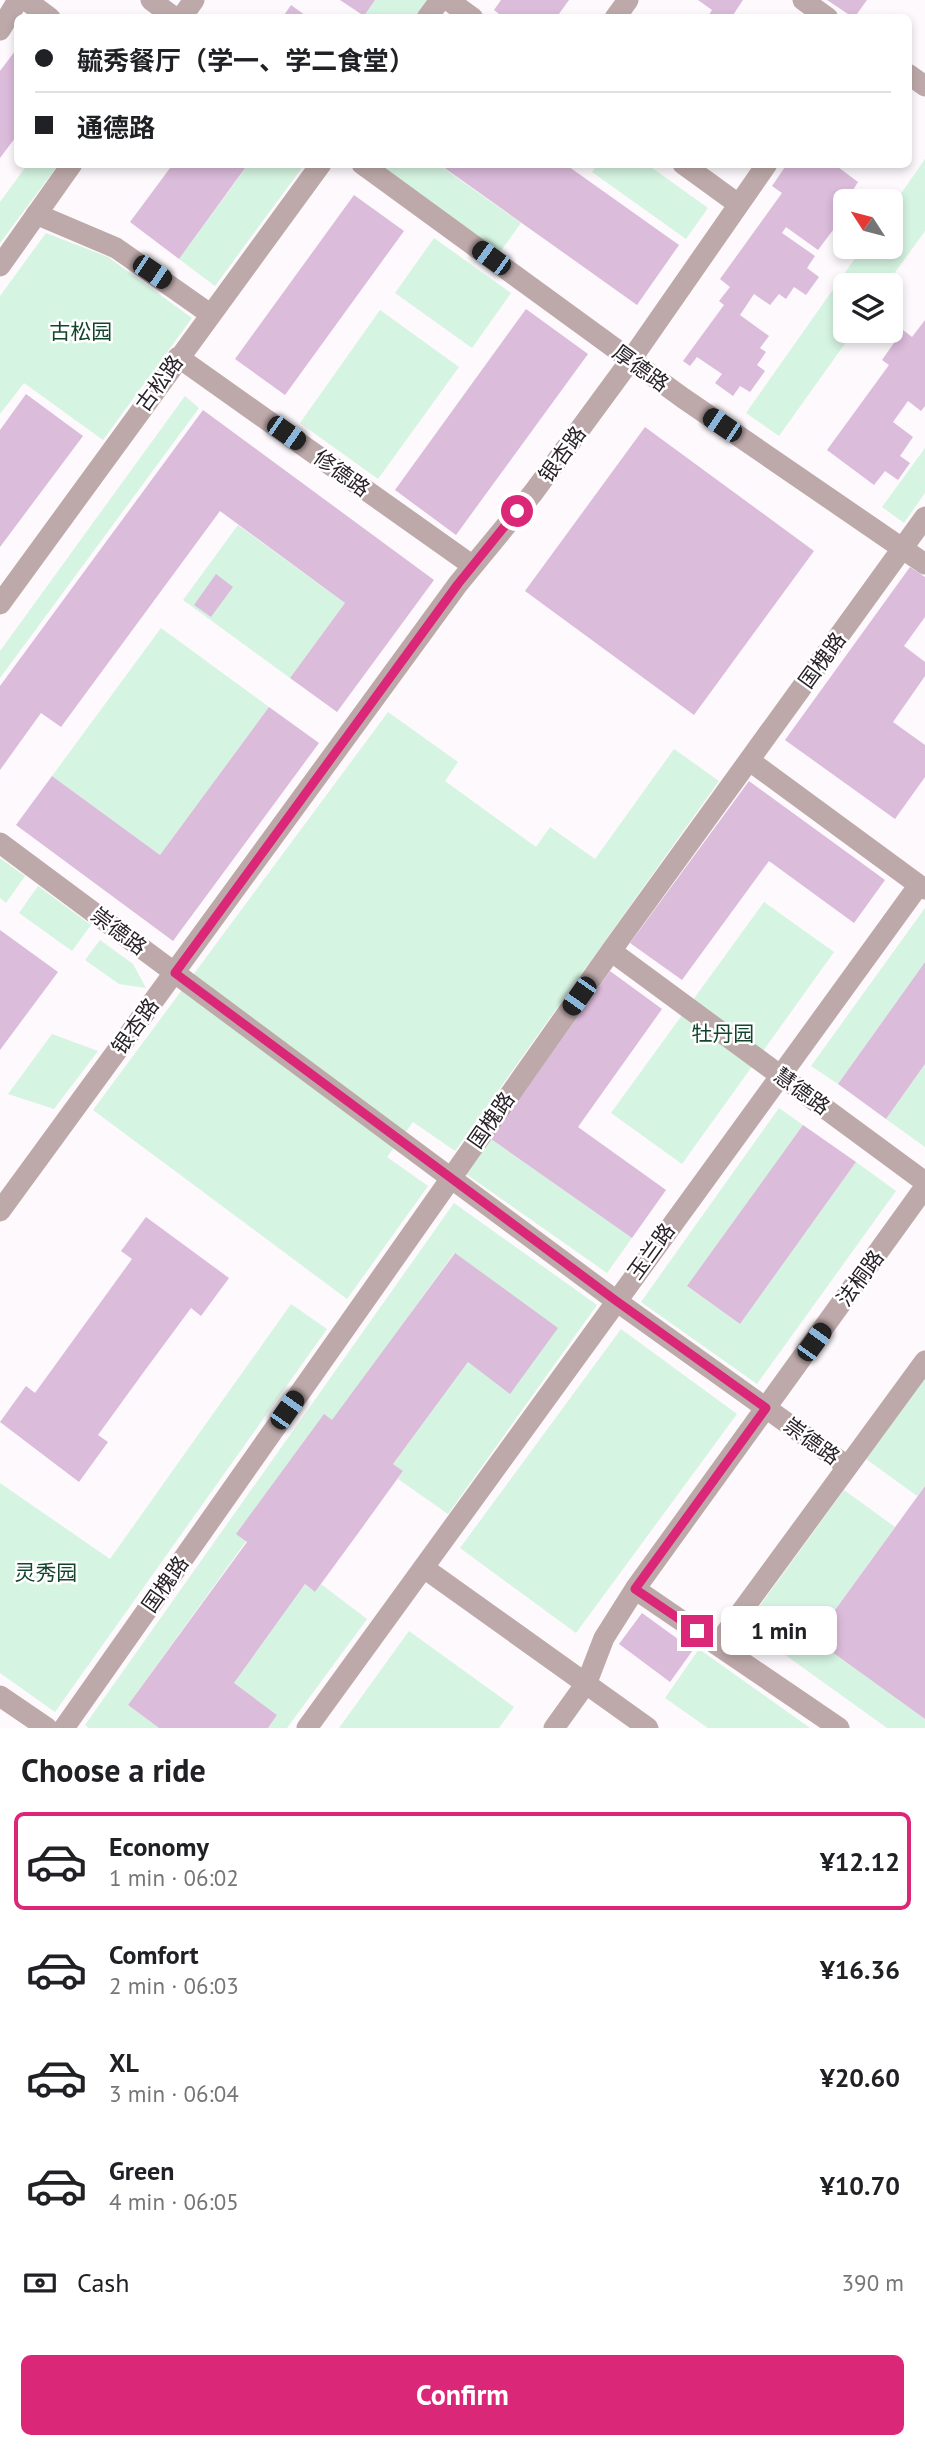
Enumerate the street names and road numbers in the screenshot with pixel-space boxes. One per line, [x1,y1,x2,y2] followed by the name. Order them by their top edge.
[608,339,674,397] street label: 厚德路
[130,350,188,416] street label: 古松路
[533,421,591,487] street label: 银杏路
[309,444,375,502] street label: 修德路
[793,627,851,693] street label: 国槐路
[86,901,152,961] street label: 崇德路
[106,993,164,1059] street label: 银杏路
[769,1062,835,1120] street label: 慧德路
[462,1086,520,1154] street label: 国槐路
[622,1218,680,1284] street label: 玉兰路
[831,1245,889,1311] street label: 法桐路
[779,1412,845,1470] street label: 崇德路
[136,1550,194,1618] street label: 国槐路

